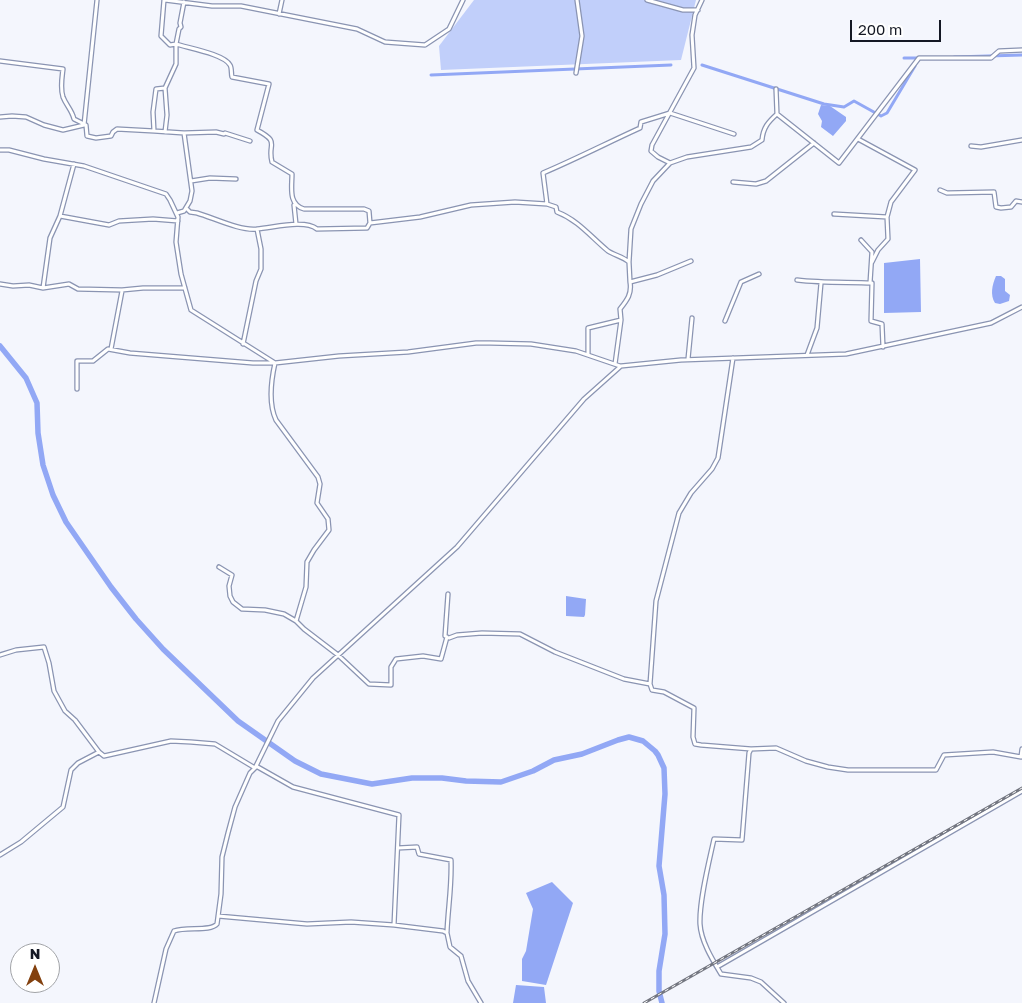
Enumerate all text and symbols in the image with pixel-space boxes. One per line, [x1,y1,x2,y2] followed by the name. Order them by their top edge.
[852,10,943,42] scale bar
[858,20,902,38] text: 200 m
[10,943,60,993] north arrow
[30,945,40,962] text: N

